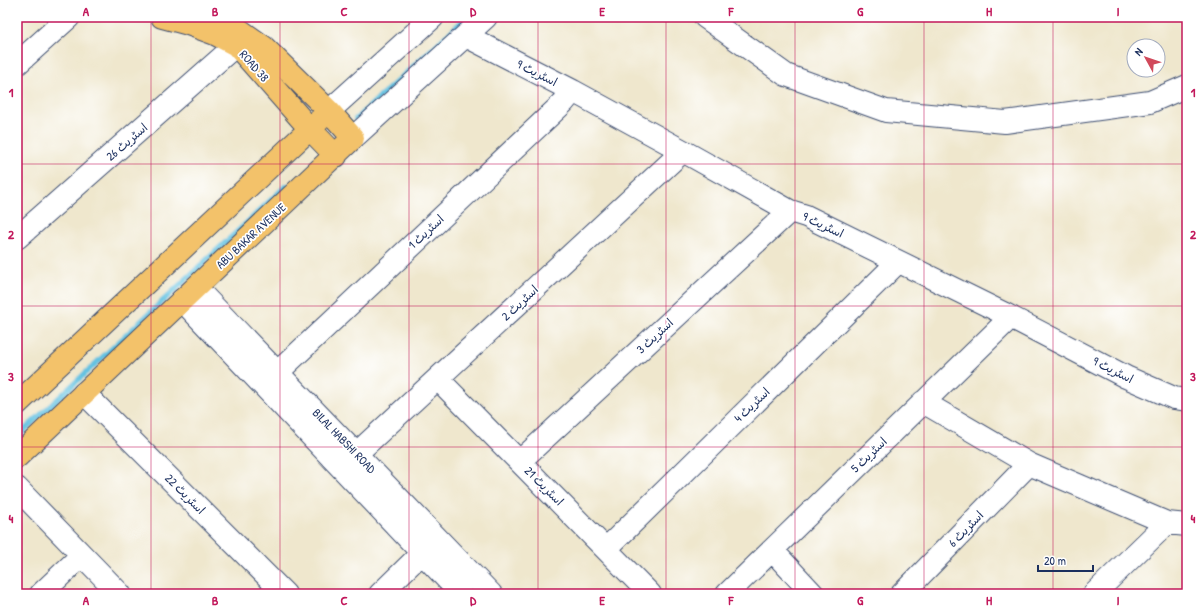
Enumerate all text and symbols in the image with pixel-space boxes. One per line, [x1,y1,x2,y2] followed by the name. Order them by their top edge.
[83,2,90,20] text: A
[212,2,219,20] text: B
[340,2,348,20] text: C
[470,2,477,20] text: D
[599,2,605,20] text: E
[728,2,735,20] text: F
[857,2,864,20] text: G
[986,2,992,20] text: H
[1116,2,1120,20] text: I
[1126,38,1166,78] north arrow
[1131,45,1146,58] text: N
[236,46,273,85] street label: ROAD 38
[514,55,561,90] street label: اسٹریٹ 9
[9,83,14,101] text: 1
[1191,83,1196,101] text: 1
[102,119,151,164] street label: اسٹریٹ 26
[212,198,290,272] street label: ABU BAKAR AVENUE
[800,208,847,242] street label: اسٹریٹ 9
[404,210,447,253] street label: اسٹریٹ 1
[8,225,15,243] text: 2
[1190,225,1197,243] text: 2
[497,281,542,324] street label: اسٹریٹ 2
[632,314,677,357] street label: اسٹریٹ 3
[1090,352,1137,387] street label: اسٹریٹ 9
[8,367,14,385] text: 3
[1190,367,1196,385] text: 3
[730,383,773,426] street label: اسٹریٹ 4
[309,404,380,477] street label: BILAL HABSHI ROAD
[847,433,891,476] street label: اسٹریٹ 5
[521,462,568,509] street label: اسٹریٹ 21
[161,470,209,518] street label: اسٹریٹ 22
[944,507,987,550] street label: اسٹریٹ 6
[9,509,14,527] text: 4
[1191,509,1196,527] text: 4
[1038,547,1093,573] scale bar
[1044,552,1066,569] text: 20 m
[83,591,90,609] text: A
[212,591,219,609] text: B
[340,591,348,609] text: C
[470,591,477,609] text: D
[599,591,605,609] text: E
[728,591,735,609] text: F
[857,591,864,609] text: G
[986,591,992,609] text: H
[1116,591,1120,609] text: I

